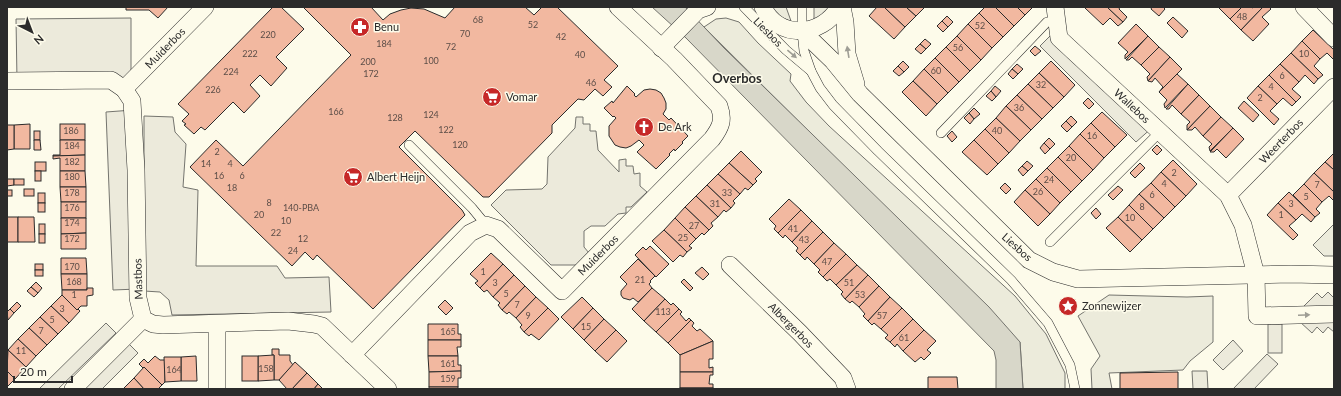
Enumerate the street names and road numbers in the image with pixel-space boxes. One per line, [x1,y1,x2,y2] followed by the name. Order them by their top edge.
[751,14,786,49] street label: Liesbos
[142,24,188,71] street label: Muiderbos
[1112,86,1153,126] street label: Wallebos
[1256,115,1305,166] street label: Weerterbos
[1000,230,1035,264] street label: Liesbos
[575,231,621,278] street label: Muiderbos
[130,258,145,300] street label: Mastbos
[766,299,817,350] street label: Albergerbos

